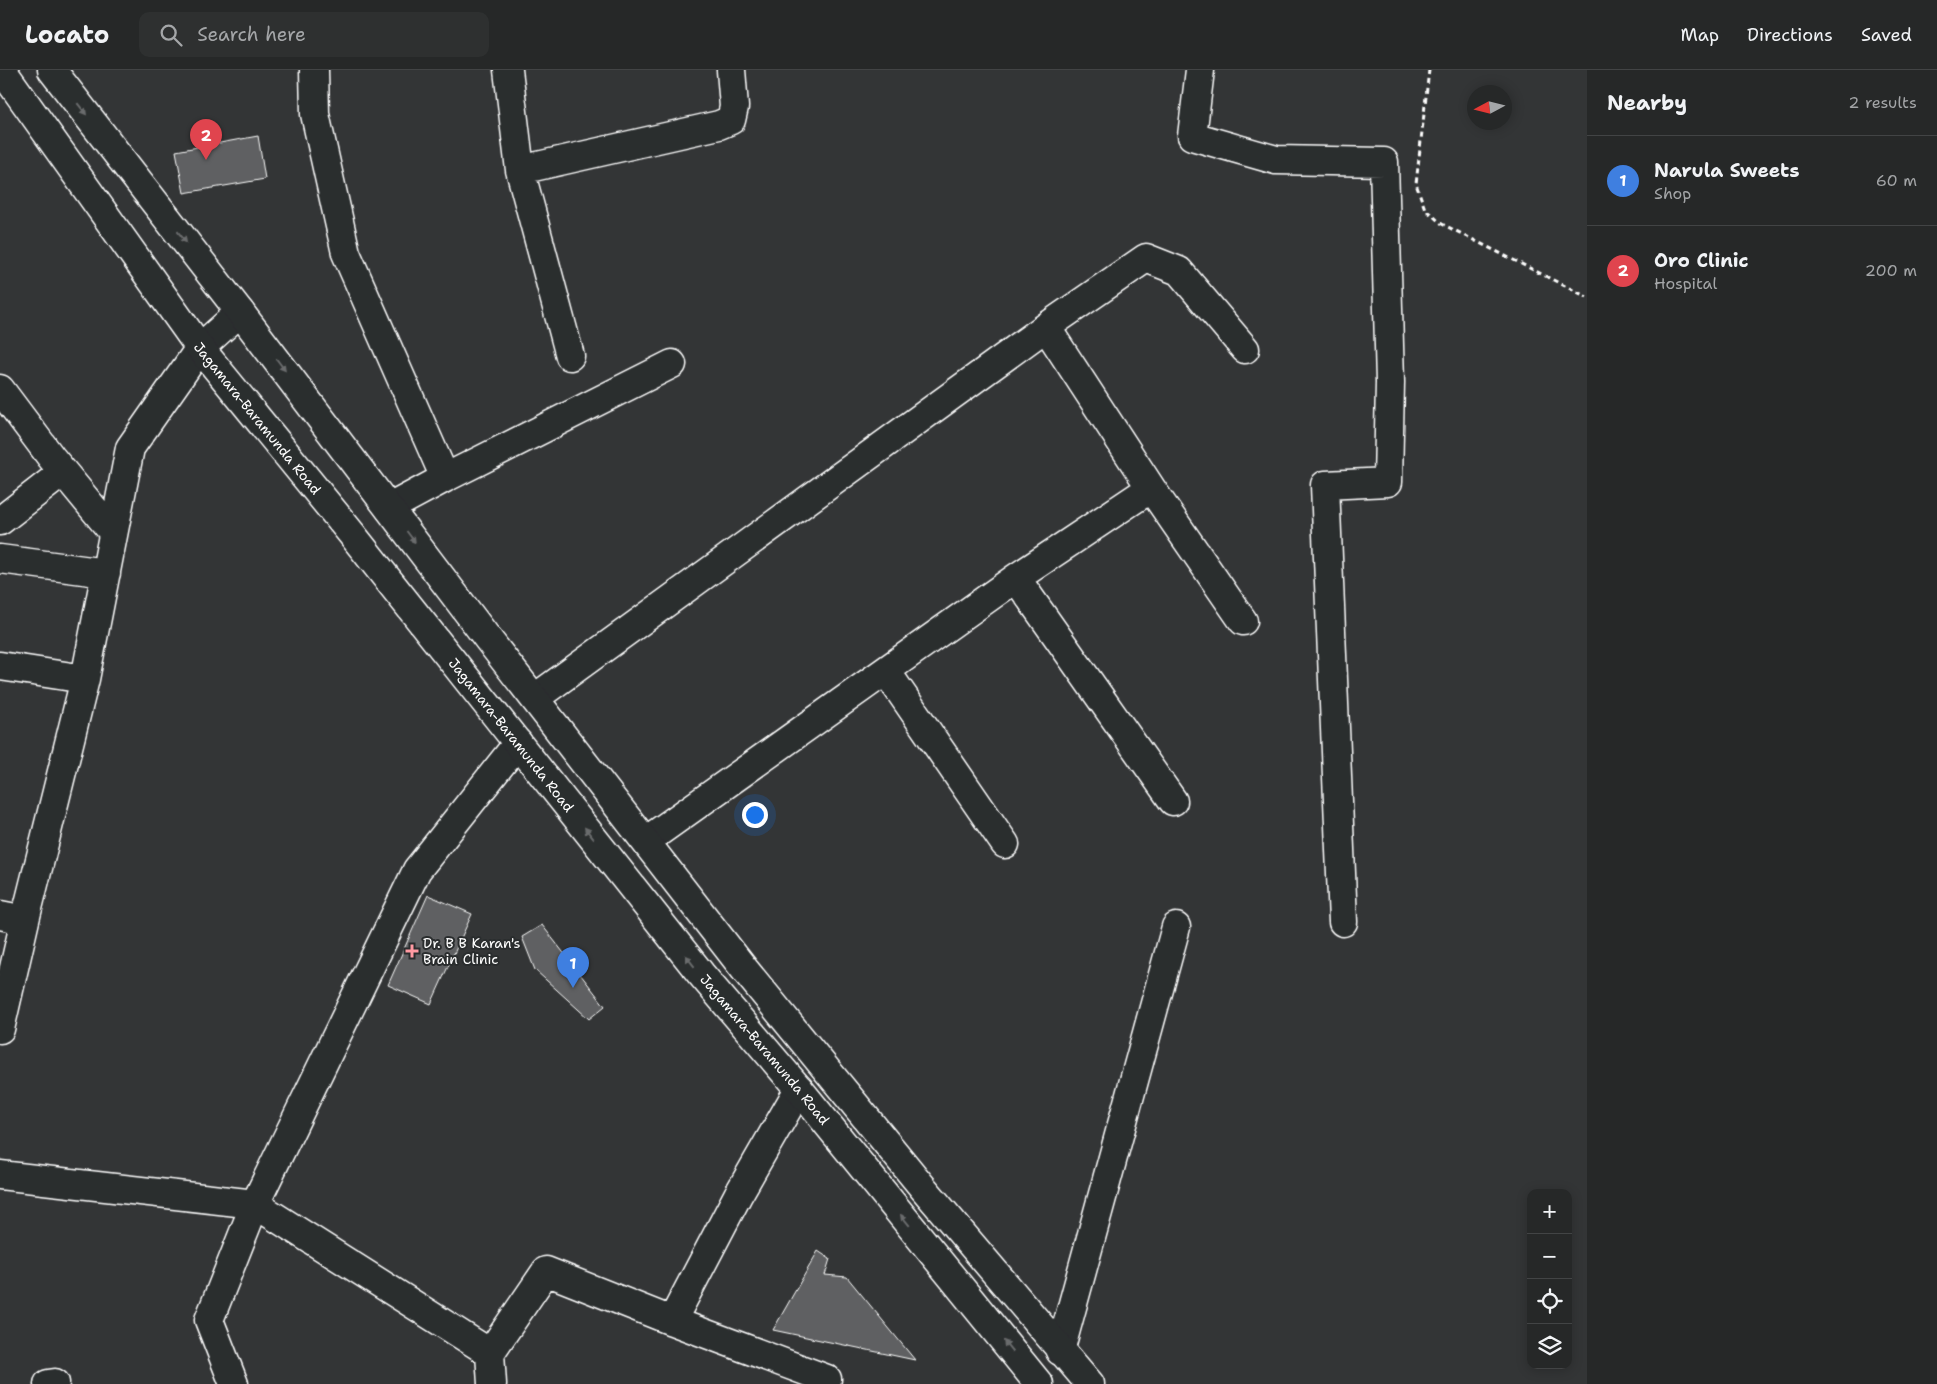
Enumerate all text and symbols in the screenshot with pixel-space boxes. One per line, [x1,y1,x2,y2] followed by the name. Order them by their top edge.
[139,12,489,57] search box
[25,19,109,51] text: Locato
[157,21,185,49] icon: search
[197,22,306,47] text: Search here
[1681,23,1719,47] text: Map
[1747,23,1833,47] text: Directions
[1861,23,1912,47] text: Saved
[1467,85,1512,130] north arrow
[1607,89,1687,117] text: Nearby
[1848,92,1917,113] text: 2 results
[77,102,87,115] one-way arrow
[190,119,222,160] pin: 2
[1654,158,1799,183] text: Narula Sweets
[1619,170,1627,191] text: 1
[1876,170,1917,191] text: 60 m
[1654,183,1691,204] text: Shop
[176,230,187,243] one-way arrow
[1654,248,1749,273] text: Oro Clinic
[1617,260,1629,281] text: 2
[1865,260,1917,281] text: 200 m
[1654,273,1717,294] text: Hospital
[190,339,325,498] street label: Jagamara-Baramunda Road
[276,359,286,372] one-way arrow
[406,530,416,544] one-way arrow
[445,654,578,816] street label: Jagamara-Baramunda Road
[742,802,768,828] your location
[584,827,595,840] one-way arrow
[423,934,521,968] place label: Dr. B B Karan's Brain Clinic
[405,944,419,958] marker: Dr. B B Karan's Brain Clinic
[557,947,589,988] pin: 1
[685,954,696,967] one-way arrow
[696,970,834,1129] street label: Jagamara-Baramunda Road
[1527,1189,1572,1369] map controls
[1527,1189,1572,1234] button: +
[900,1214,911,1227] one-way arrow
[1527,1234,1572,1279] button: −
[1527,1279,1572,1324] button: locate
[1527,1324,1572,1369] button: layers
[1003,1340,1014,1353] one-way arrow

